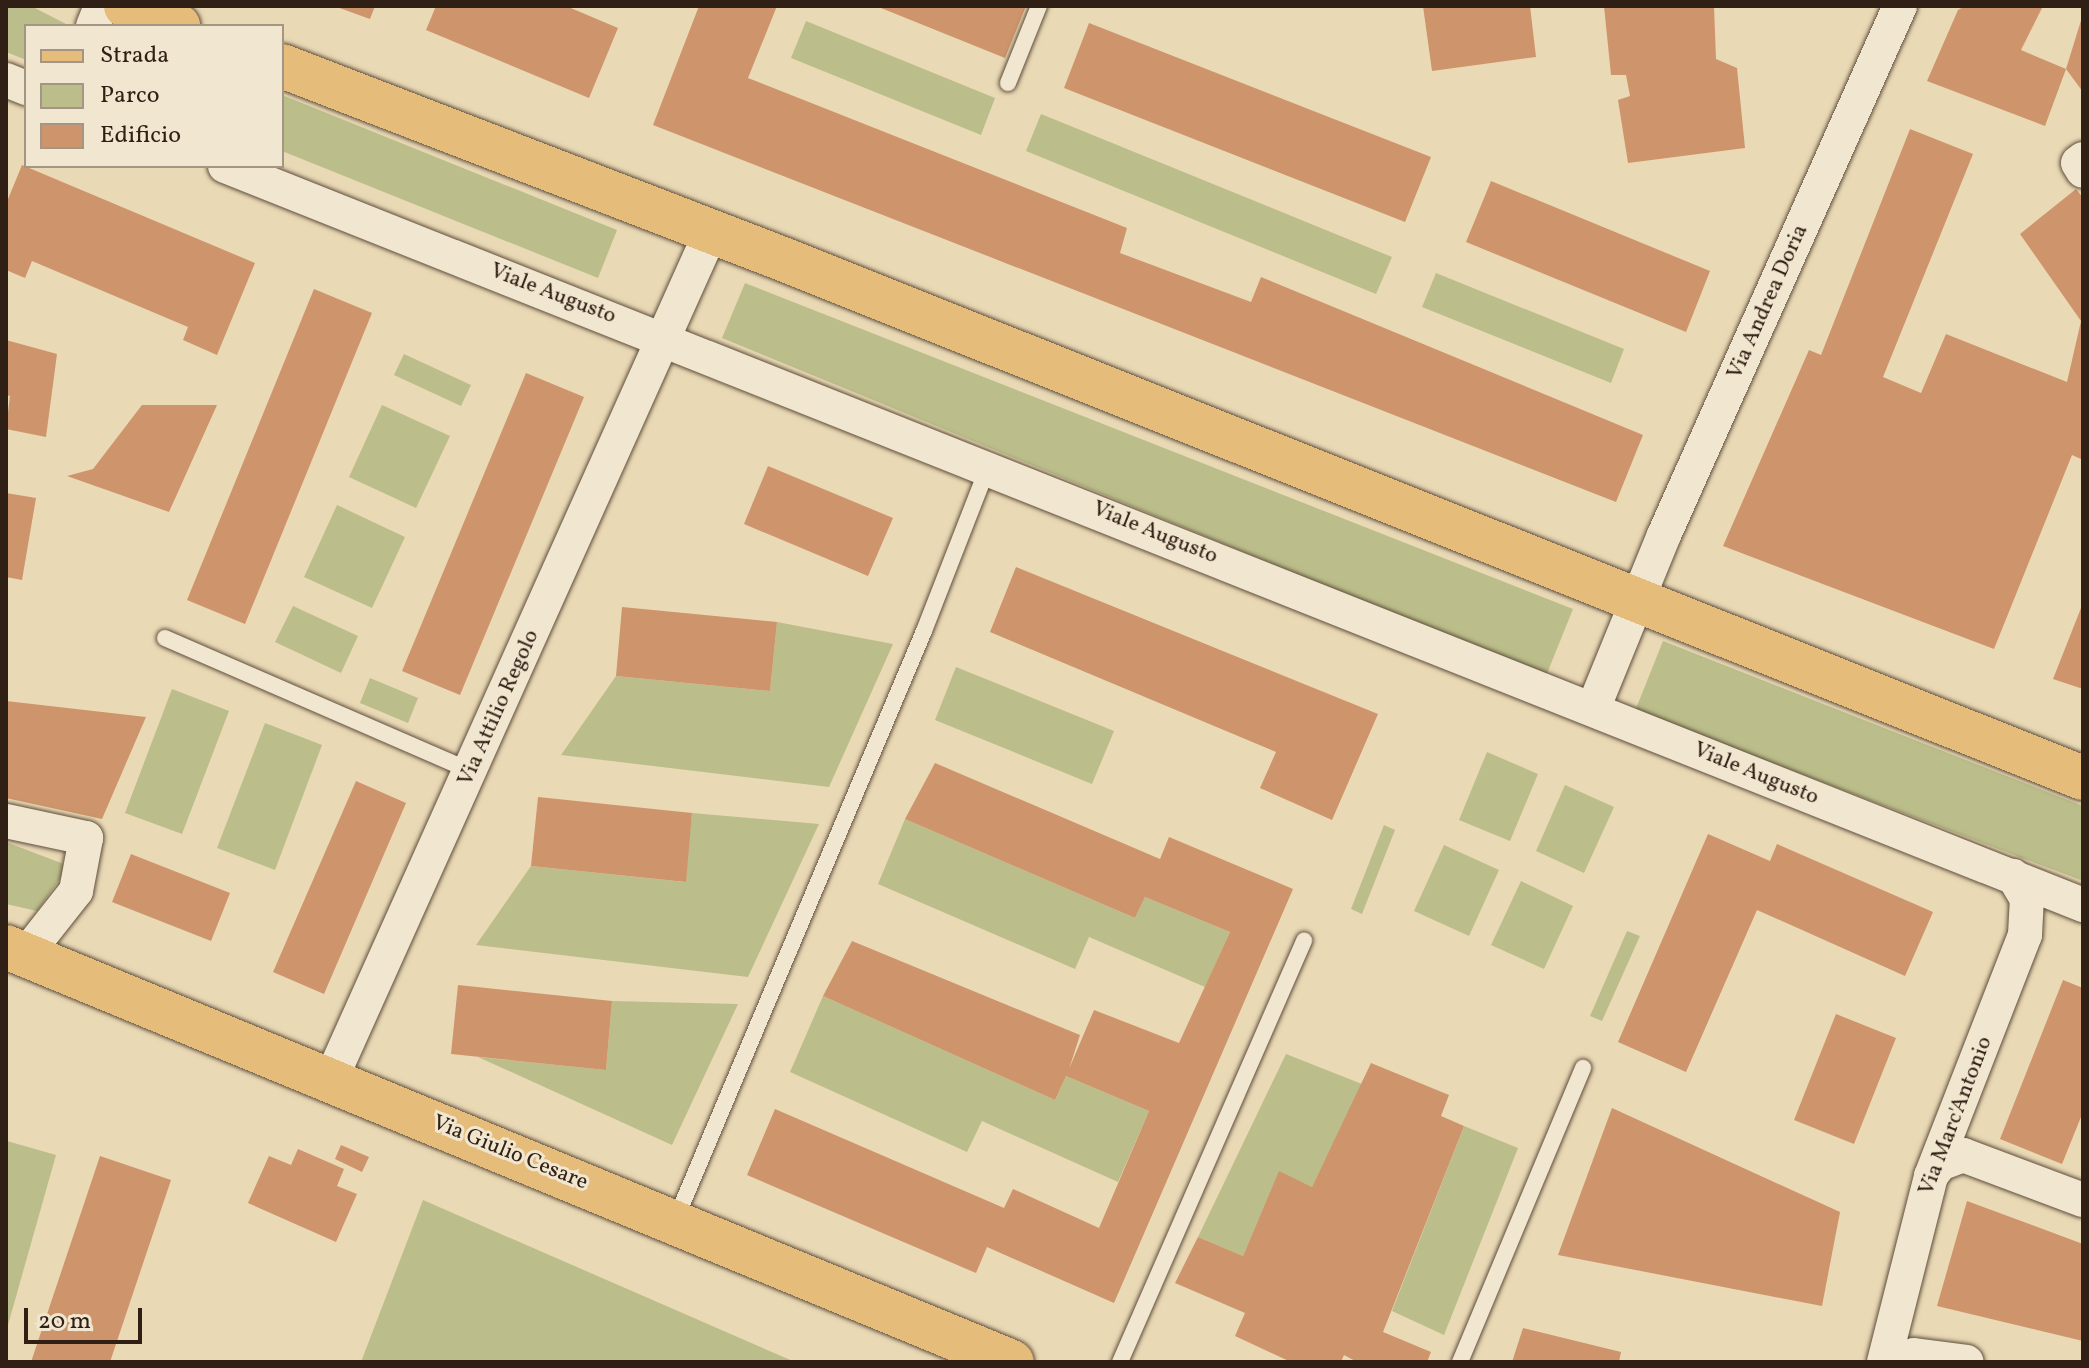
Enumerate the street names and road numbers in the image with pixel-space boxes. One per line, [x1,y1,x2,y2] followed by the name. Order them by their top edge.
[1722,221,1814,383] street label: Via Andrea Doria
[486,258,620,330] street label: Viale Augusto
[1089,496,1221,570] street label: Viale Augusto
[453,626,545,790] street label: Via Attilio Regolo
[1690,737,1822,811] street label: Viale Augusto
[1914,1033,1998,1199] street label: Via Marc'Antonio
[428,1110,592,1196] street label: Via Giulio Cesare

